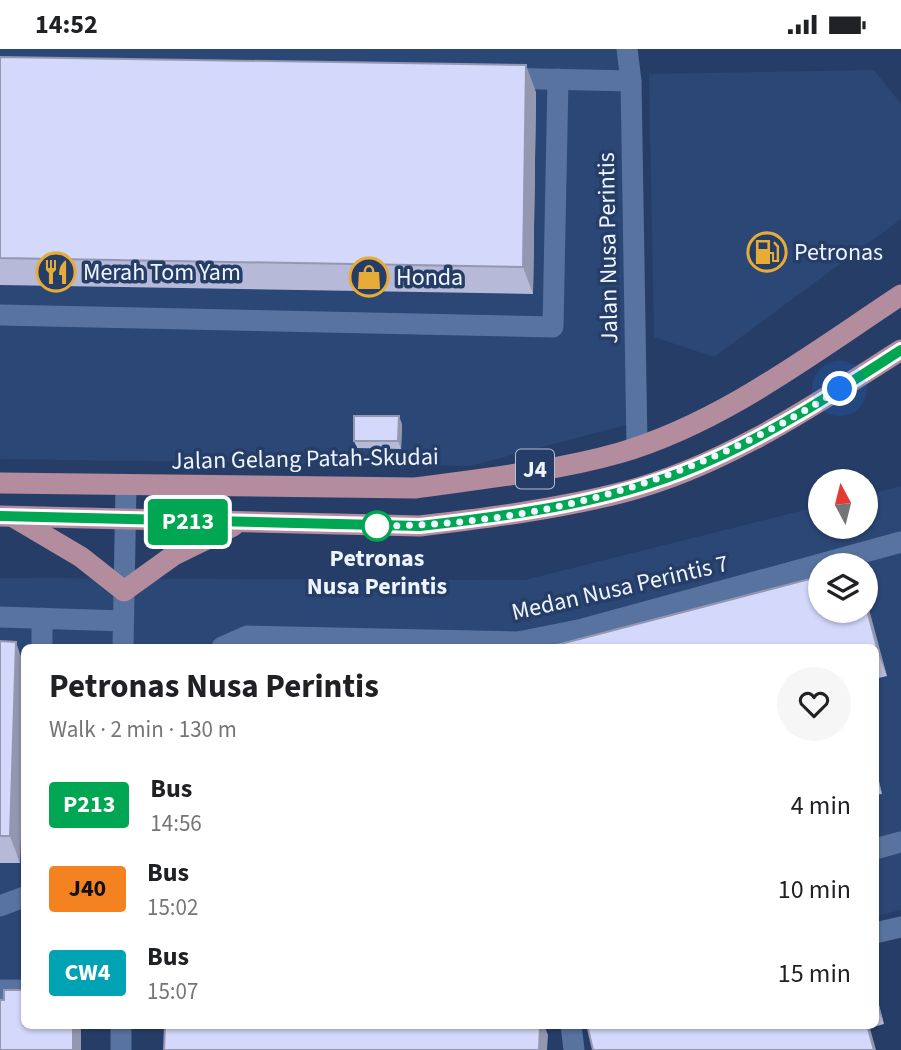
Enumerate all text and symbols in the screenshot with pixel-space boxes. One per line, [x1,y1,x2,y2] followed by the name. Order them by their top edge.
[35,6,98,43] text: 14:52
[589,152,627,344] street label: Jalan Nusa Perintis
[746,231,788,273] fuel station icon: Petronas
[794,235,883,270] place label: Petronas
[35,251,77,293] restaurant icon: Merah Tom Yam
[83,255,241,290] place label: Merah Tom Yam
[348,256,390,298] shop icon: Honda
[396,260,463,295] place label: Honda
[822,371,857,406] your location
[171,439,439,479] street label: Jalan Gelang Patah-Skudai
[516,449,554,489] road number: J4
[808,469,878,539] north arrow
[808,469,878,623] map controls
[139,499,237,545] line badge: P213
[162,504,214,539] text: P213
[362,511,392,541] marker: Petronas Nusa Perintis
[307,541,447,604] place label: Petronas Nusa Perintis
[508,546,732,630] street label: Medan Nusa Perintis 7
[808,553,878,623] button: layers
[49,663,379,710] text: Petronas Nusa Perintis
[777,667,851,741] button: heart
[49,713,237,746] text: Walk · 2 min · 130 m
[150,770,192,807] text: Bus
[63,787,115,822] text: P213
[791,787,851,824] text: 4 min
[150,807,202,840] text: 14:56
[147,854,189,891] text: Bus
[69,871,106,906] text: J40
[778,871,851,908] text: 10 min
[147,891,198,924] text: 15:02
[147,938,189,975] text: Bus
[65,955,110,990] text: CW4
[778,955,851,992] text: 15 min
[147,975,198,1008] text: 15:07

